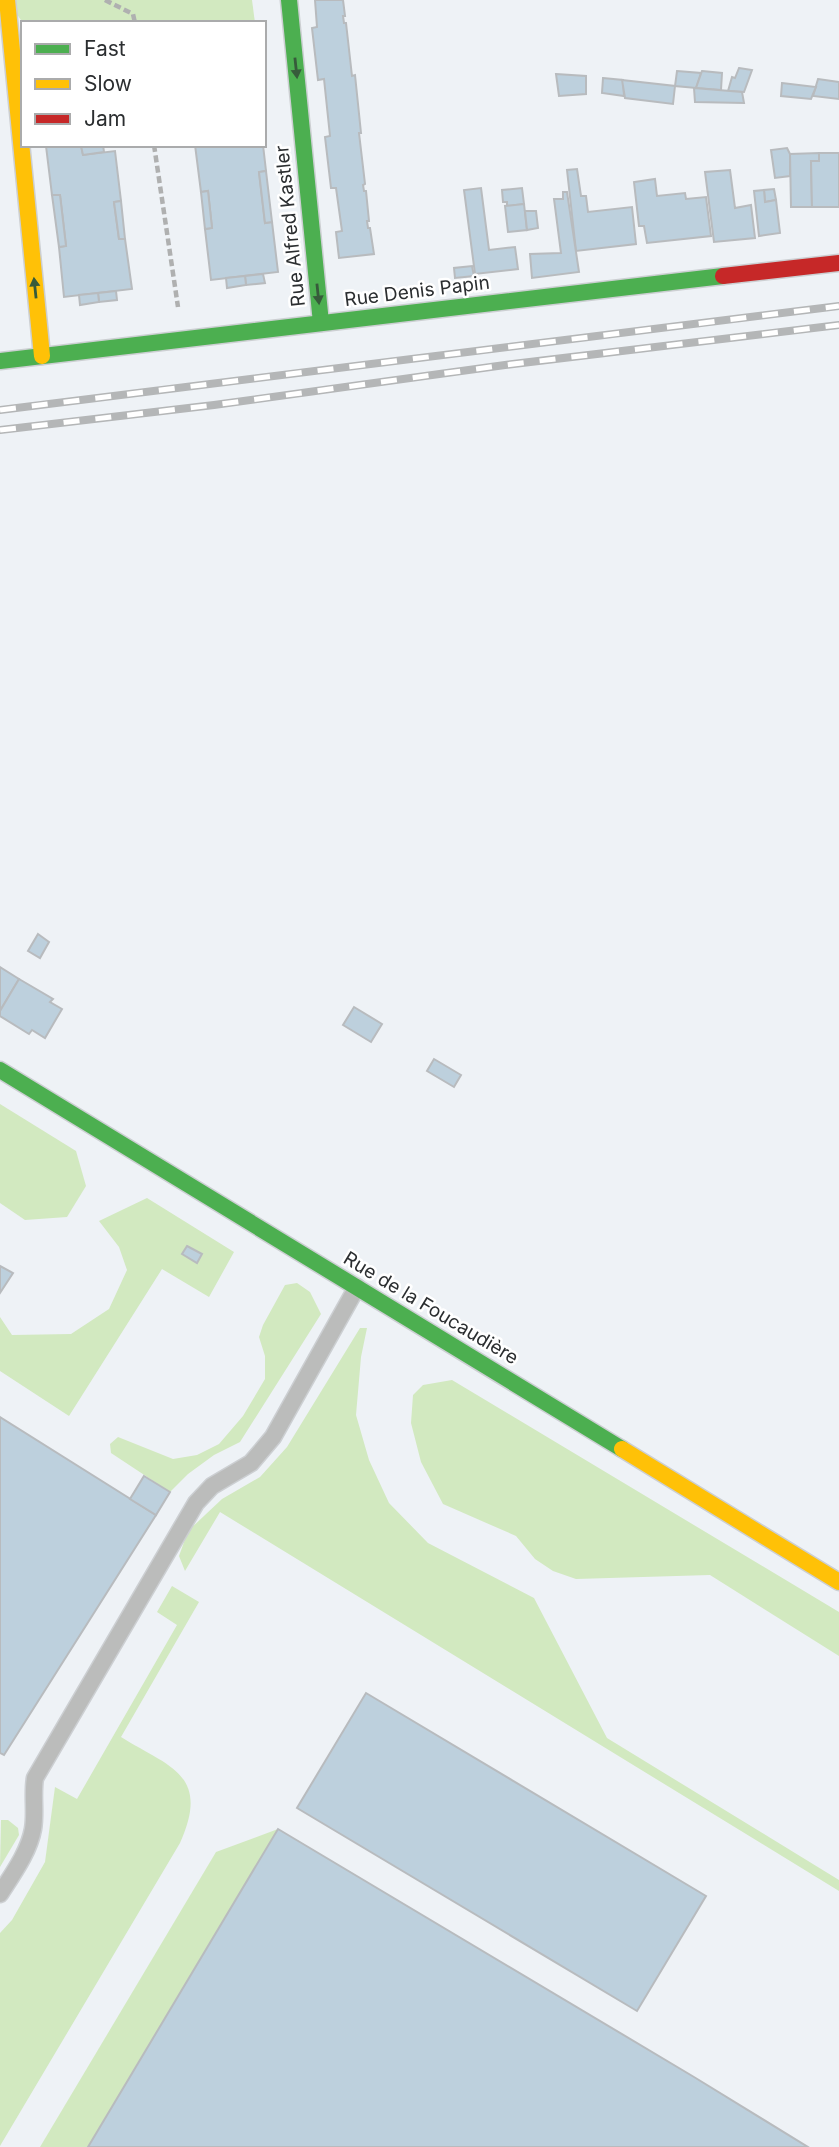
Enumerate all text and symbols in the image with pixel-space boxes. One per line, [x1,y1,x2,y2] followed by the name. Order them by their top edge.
[21,21,266,147] legend
[84,36,126,61] text: Fast
[290,57,301,79] one-way arrow
[84,71,132,96] text: Slow
[84,106,126,131] text: Jam
[270,144,310,308] street label: Rue Alfred Kastler
[343,271,491,311] street label: Rue Denis Papin
[30,277,41,299] one-way arrow
[313,283,324,305] one-way arrow
[339,1247,523,1369] street label: Rue de la Foucaudière

